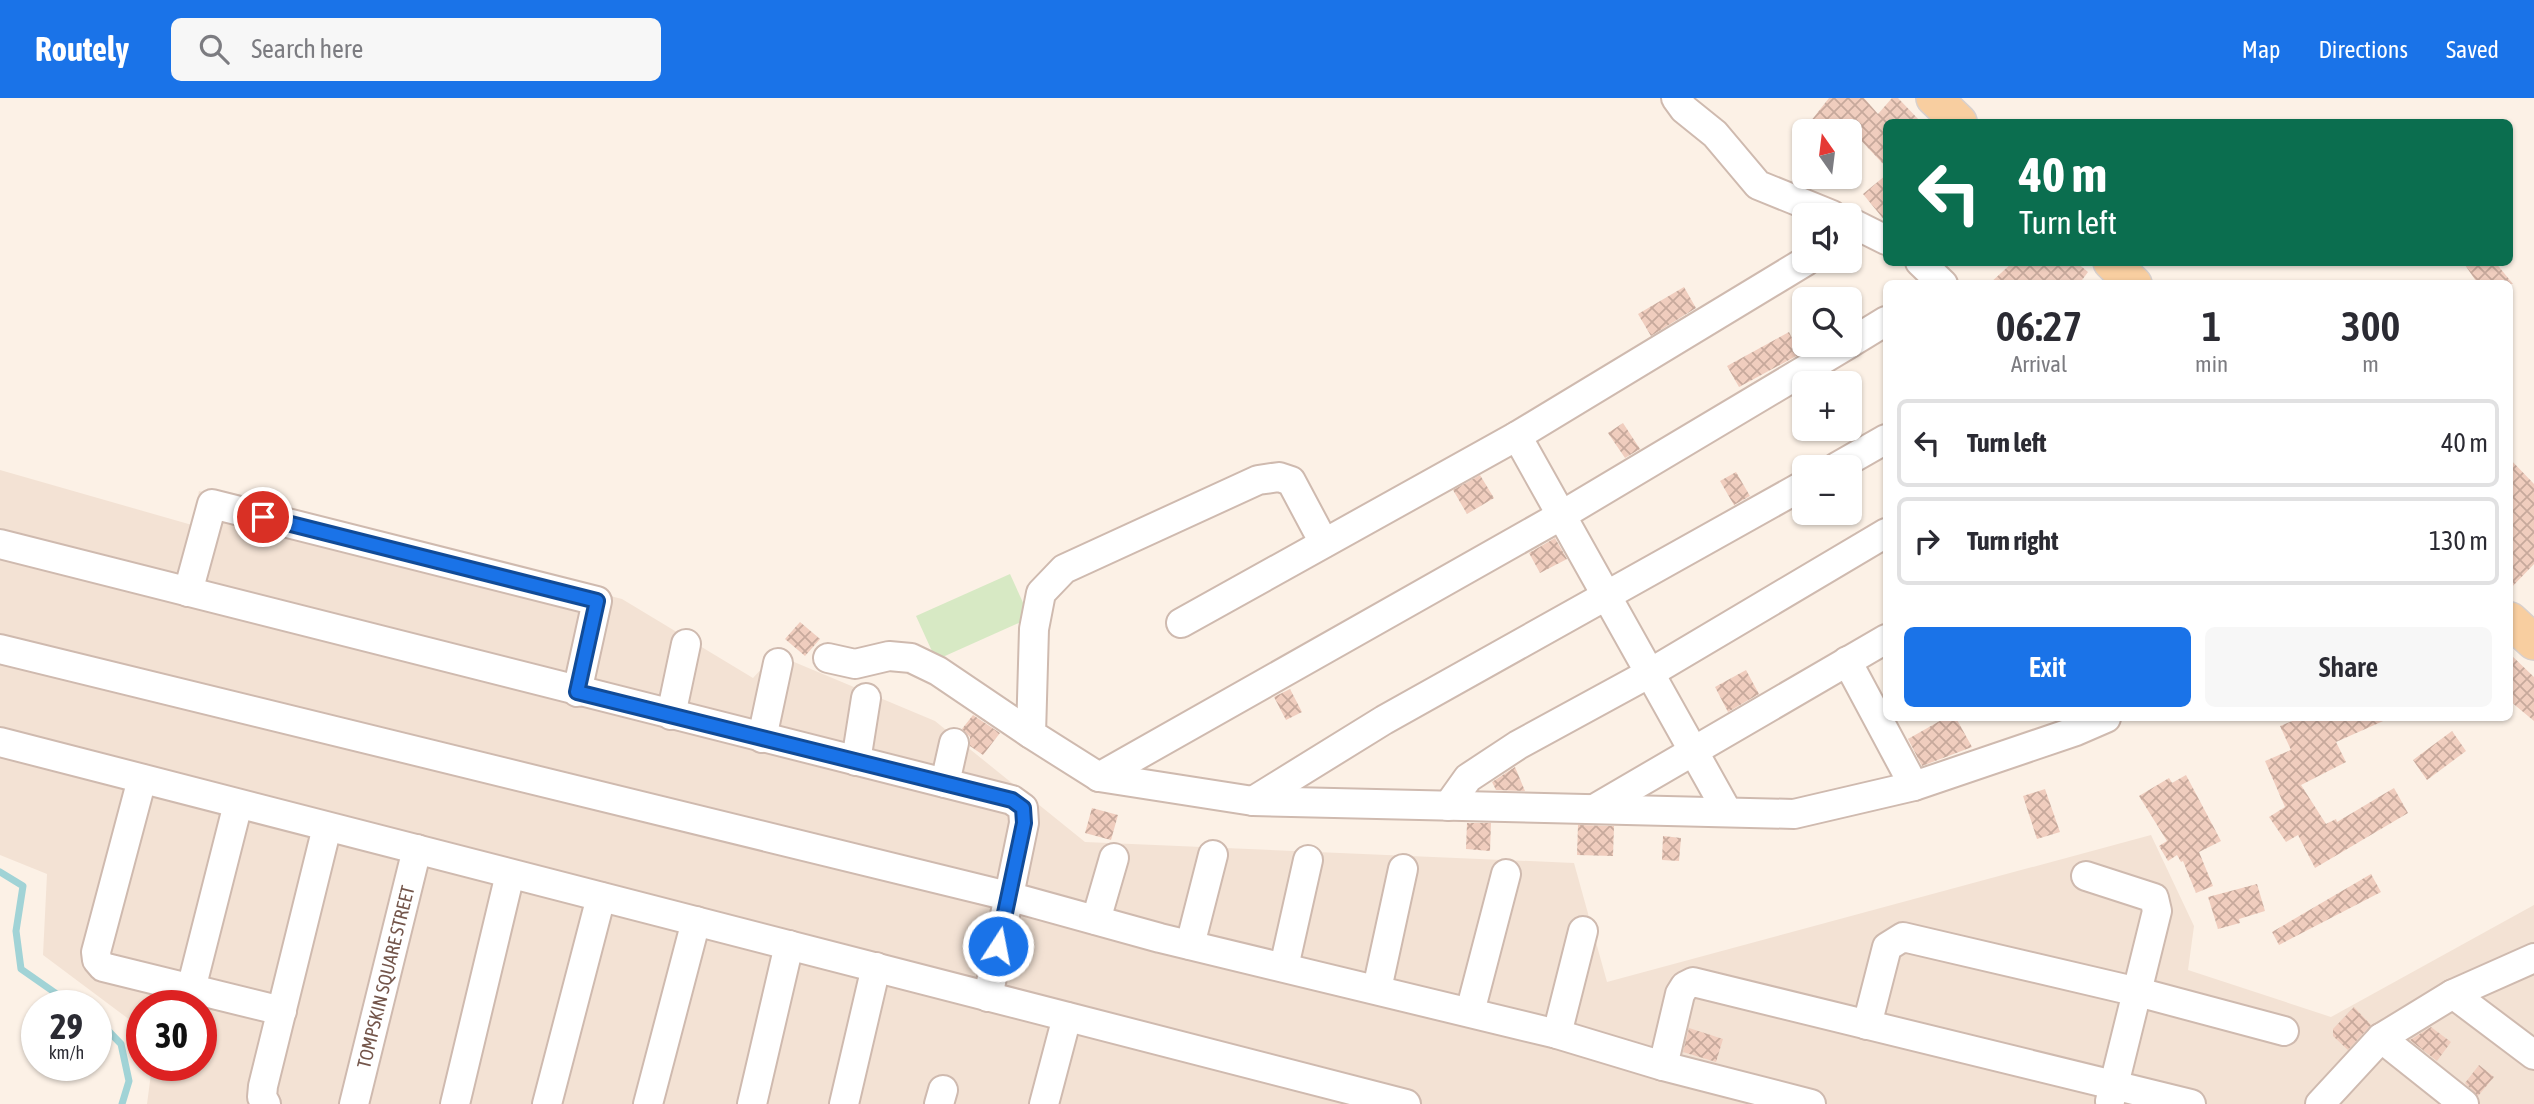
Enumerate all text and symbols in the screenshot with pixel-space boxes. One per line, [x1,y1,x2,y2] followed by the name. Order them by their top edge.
[171,18,661,81] search box
[35,30,129,68] text: Routely
[195,30,233,68] icon: search
[251,34,363,64] text: Search here
[2242,36,2280,63] text: Map
[2318,36,2408,63] text: Directions
[2446,36,2499,63] text: Saved
[1792,119,1862,189] north arrow
[1792,119,1862,525] map controls
[2019,146,2107,202] text: 40 m
[1904,147,1995,238] icon: left
[1792,203,1862,273] button: sound
[2019,204,2117,241] text: Turn left
[1792,287,1862,357] button: search
[1996,302,2082,350] text: 06:27
[2202,302,2221,350] text: 1
[2341,302,2400,350] text: 300
[2011,351,2067,377] text: Arrival
[2195,351,2228,377] text: min
[2362,351,2379,377] text: m
[1792,371,1862,441] button: +
[1908,424,1946,462] icon: left
[1967,428,2047,458] text: Turn left
[2441,428,2488,458] text: 40 m
[1792,455,1862,525] button: −
[233,487,293,547] pin
[244,498,282,536] icon: arrive
[1908,522,1946,560] icon: right
[1967,526,2058,556] text: Turn right
[2429,526,2488,556] text: 130 m
[1904,627,2191,707] button: Exit
[2205,627,2492,707] button: Share
[352,883,419,1070] street label: TOMPSKIN SQUARE STREET
[961,909,1035,983] position arrow
[126,990,217,1081] speed limit sign: 30
[50,1006,83,1046] text: 29
[49,1042,84,1063] text: km/h

